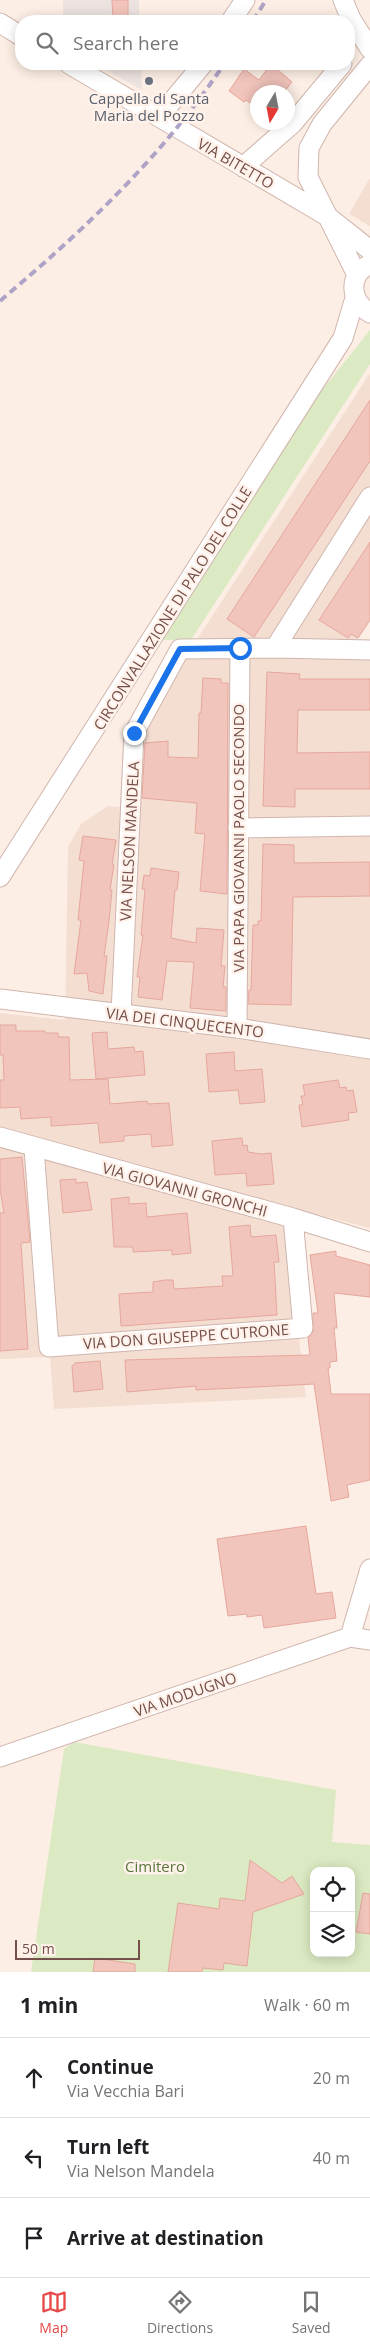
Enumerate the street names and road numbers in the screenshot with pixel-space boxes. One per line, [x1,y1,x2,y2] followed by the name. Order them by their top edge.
[194,133,278,193] street label: VIA BITETTO
[88,482,256,734] street label: CIRCONVALLAZIONE DI PALO DEL COLLE
[228,704,248,972] street label: VIA PAPA GIOVANNI PAOLO SECONDO
[115,760,143,921] street label: VIA NELSON MANDELA
[105,1002,265,1042] street label: VIA DEI CINQUECENTO
[100,1157,270,1221] street label: VIA GIOVANNI GRONCHI
[82,1319,290,1353] street label: VIA DON GIUSEPPE CUTRONE
[131,1667,239,1721] street label: VIA MODUGNO

